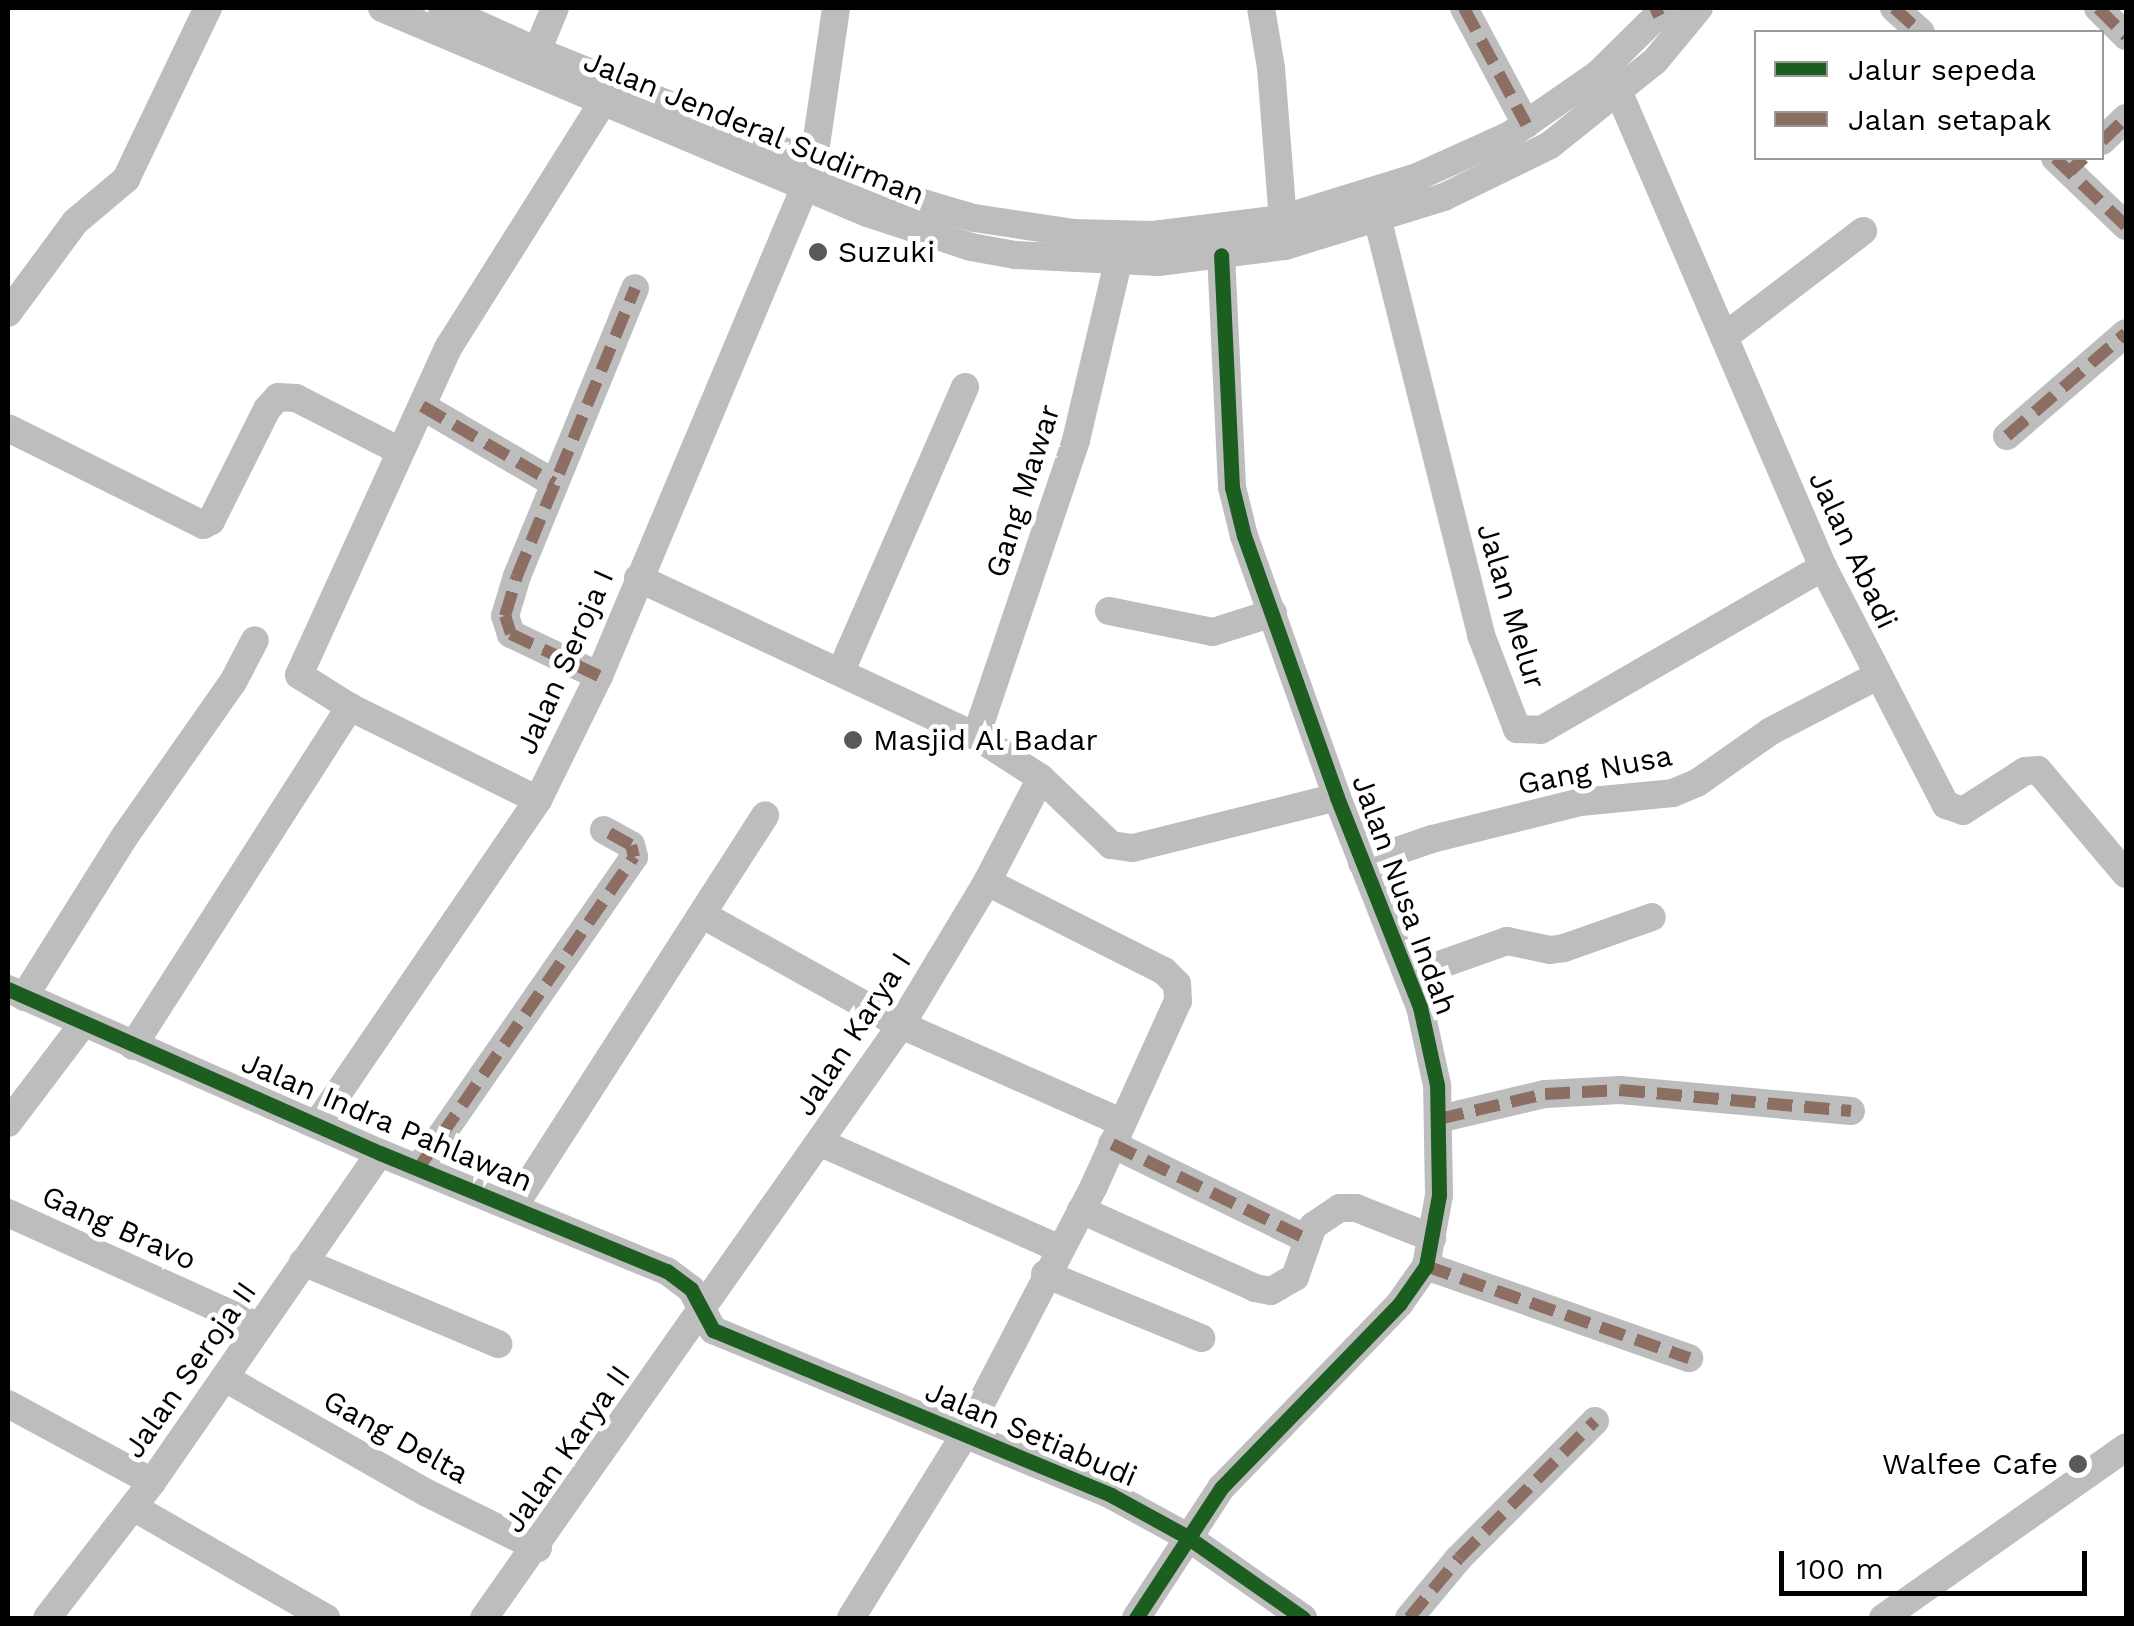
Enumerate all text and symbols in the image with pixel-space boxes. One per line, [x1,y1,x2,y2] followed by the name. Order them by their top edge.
[1754,30,2104,160] legend
[578,43,930,213] street label: Jalan Jenderal Sudirman
[1848,52,2036,87] text: Jalur sepeda
[1848,102,2051,137] text: Jalan setapak
[838,234,935,270] place label: Suzuki
[807,241,829,263] marker: Suzuki
[978,400,1068,582] street label: Gang Mawar
[1801,465,1905,635] street label: Jalan Abadi
[1469,519,1553,693] street label: Jalan Melur
[508,564,622,760] street label: Jalan Seroja I
[873,722,1100,758] place label: Masjid Al Badar
[842,729,864,751] marker: Masjid Al Badar
[1515,737,1675,803] street label: Gang Nusa
[1344,770,1464,1020] street label: Jalan Nusa Indah
[787,945,919,1123] street label: Jalan Karya I
[236,1044,538,1200] street label: Jalan Indra Pahlawan
[36,1178,202,1278] street label: Gang Bravo
[116,1275,264,1465] street label: Jalan Seroja II
[496,1358,638,1540] street label: Jalan Karya II
[920,1373,1142,1495] street label: Jalan Setiabudi
[317,1382,475,1492] street label: Gang Delta
[1882,1446,2058,1482] place label: Walfee Cafe
[2067,1453,2089,1475] marker: Walfee Cafe
[1784,1531,2092,1593] scale bar
[1796,1551,1884,1586] text: 100 m

